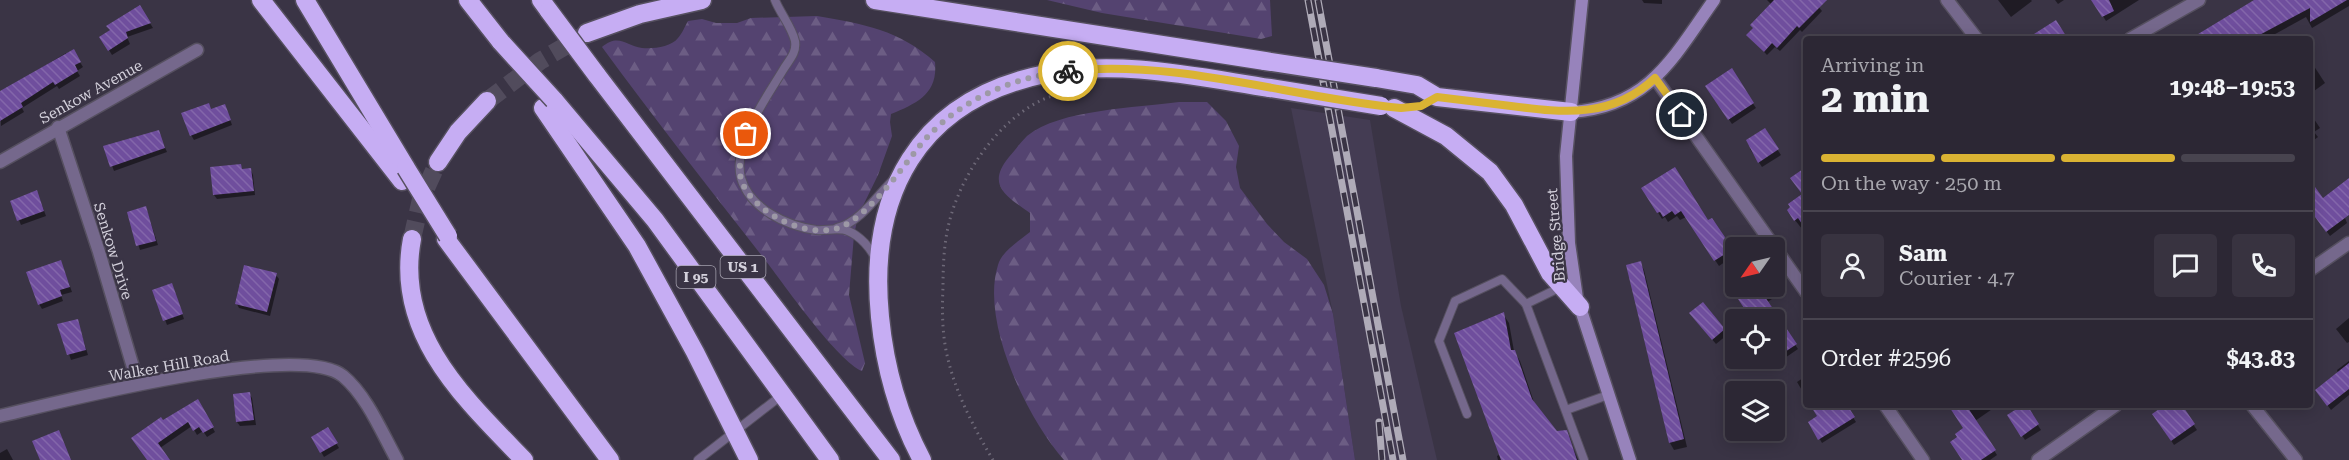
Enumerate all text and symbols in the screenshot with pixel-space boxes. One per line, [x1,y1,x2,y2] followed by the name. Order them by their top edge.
[1038,41,1098,101] courier
[1821,53,1924,77] text: Arriving in
[1052,55,1085,88] icon: bike
[36,56,146,128] street label: Senkow Avenue
[2169,75,2295,100] text: 19:48–19:53
[1821,76,1929,122] text: 2 min
[1656,89,1707,140] pin
[1665,98,1698,131] icon: home
[720,108,771,159] pin
[729,117,762,150] icon: bag
[1821,171,2002,195] text: On the way · 250 m
[1543,187,1569,283] street label: Bridge Street
[90,200,136,302] street label: Senkow Drive
[1821,234,1884,297] button: person
[2154,234,2217,297] button: chat
[2232,234,2295,297] button: phone
[1725,237,1785,297] north arrow
[1725,237,1785,441] map controls
[1899,241,1947,266] text: Sam
[720,256,766,278] road number: US 1
[676,266,716,288] road number: I 95
[1899,266,2015,290] text: Courier · 4.7
[1725,309,1785,369] button: locate
[107,346,231,385] street label: Walker Hill Road
[1821,346,1951,371] text: Order #2596
[2226,346,2295,371] text: $43.83
[1725,381,1785,441] button: layers

